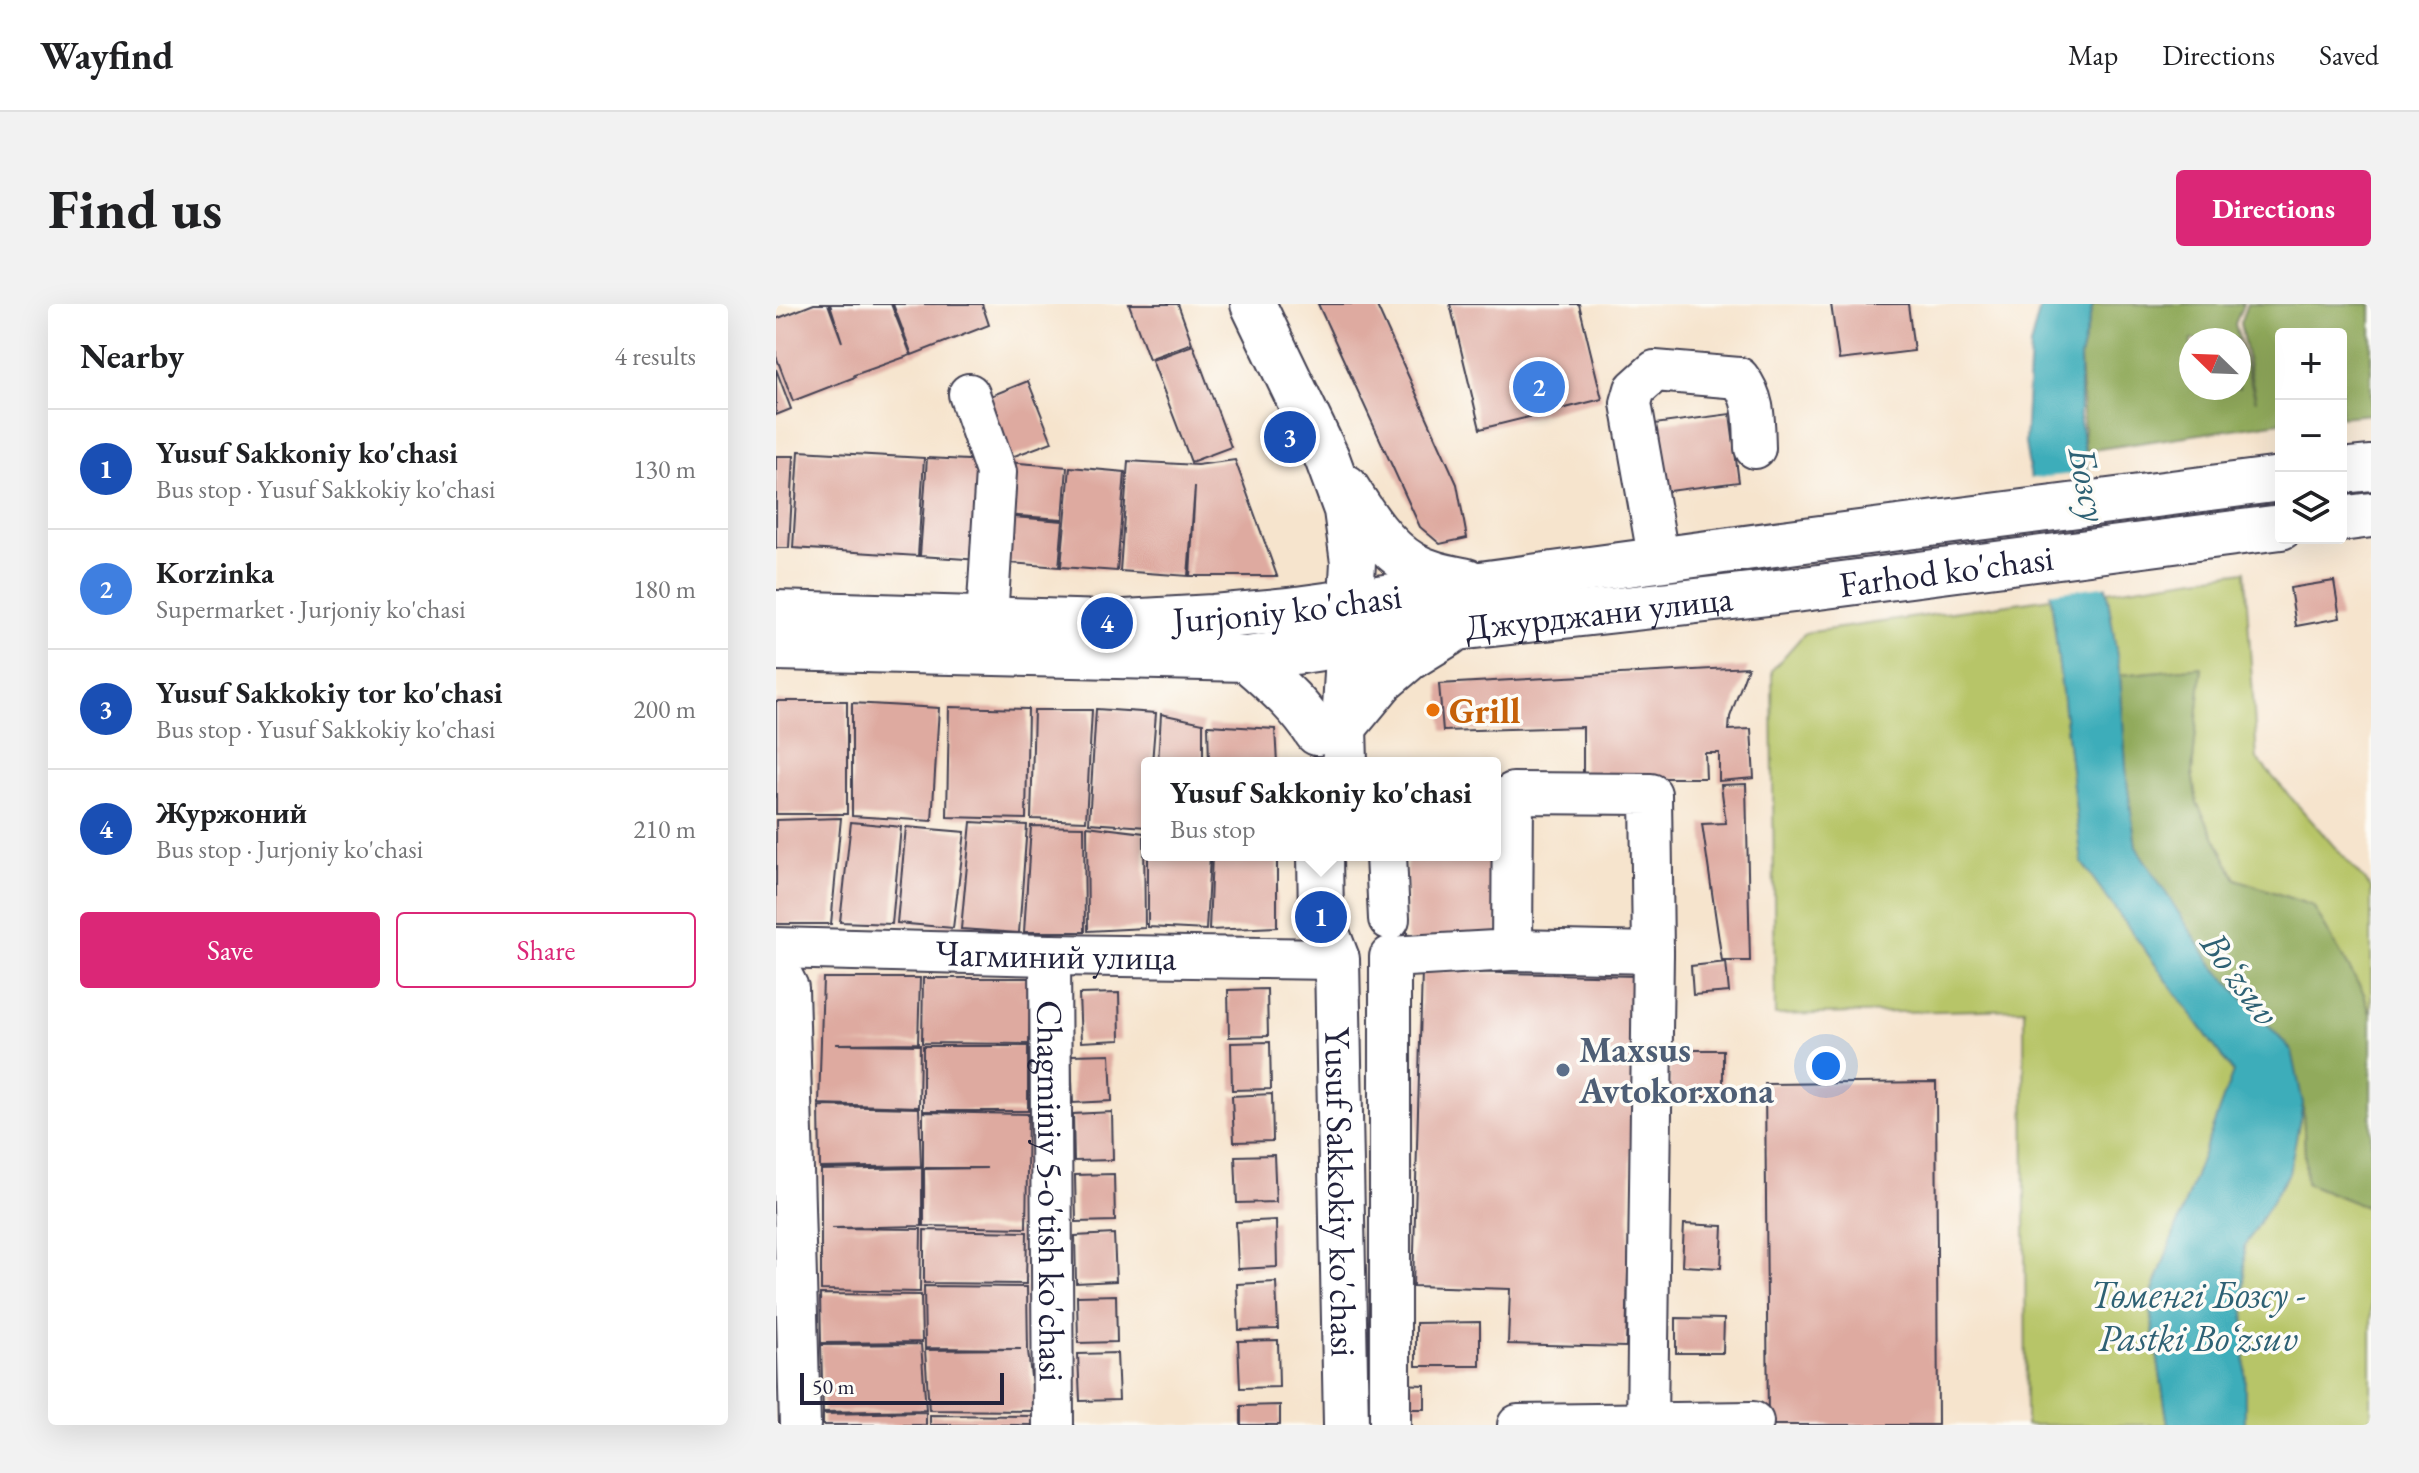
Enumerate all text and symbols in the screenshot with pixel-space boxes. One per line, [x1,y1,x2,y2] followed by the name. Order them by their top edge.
[40,31,174,80] text: Wayfind
[2068,37,2118,73] text: Map
[2162,37,2275,73] text: Directions
[2319,37,2379,73] text: Saved
[2176,170,2371,246] button: Directions
[48,172,222,245] text: Find us
[2179,328,2251,400] north arrow
[2275,328,2347,544] map controls
[2275,328,2347,400] button: +
[80,334,184,378] text: Nearby
[615,339,696,373] text: 4 results
[1513,357,1565,417] pin: 2
[2275,400,2347,472] button: −
[1264,407,1316,467] pin: 3
[156,433,458,472] text: Yusuf Sakkoniy ko'chasi
[2058,441,2120,526] water label: Бозсу
[99,452,113,486] text: 1
[633,452,696,486] text: 130 m
[156,472,495,506] text: Bus stop · Yusuf Sakkokiy ko'chasi
[2275,472,2347,544] button: layers
[1836,533,2056,608] street label: Farhod ko'chasi
[156,553,274,592] text: Korzinka
[1168,571,1405,643] street label: Jurjoniy ko'chasi
[99,572,113,606] text: 2
[633,572,696,606] text: 180 m
[1463,574,1735,650] street label: Джурджани улица
[156,592,466,626] text: Supermarket · Jurjoniy ko'chasi
[1081,593,1133,653] pin: 4
[156,673,503,712] text: Yusuf Sakkokiy tor ko'chasi
[1449,687,1521,734] place label: Grill
[99,692,113,726] text: 3
[633,692,696,726] text: 200 m
[1424,701,1442,719] marker: Grill
[156,712,495,746] text: Bus stop · Yusuf Sakkokiy ko'chasi
[1141,757,1501,861] popup
[1170,773,1472,812] text: Yusuf Sakkoniy ko'chasi
[156,793,307,832] text: Журжоний
[99,812,113,846] text: 4
[633,812,696,846] text: 210 m
[1170,812,1256,846] text: Bus stop
[156,832,423,866] text: Bus stop · Jurjoniy ko'chasi
[1295,887,1347,947] pin: 1
[80,912,380,988] button: Save
[396,912,696,988] button: Share
[2190,920,2292,1035] water label: Boʻzsuv
[935,929,1177,980] street label: Чагминий улица
[1027,1000,1076,1382] street label: Chagminiy 5-o'tish ko'chasi
[1578,1026,1774,1114] place label: Maxsus Avtokorxona
[1315,1027,1368,1358] street label: Yusuf Sakkokiy ko'chasi
[1806,1046,1846,1086] your location
[1554,1061,1572,1079] marker: Maxsus Avtokorxona
[2090,1269,2306,1362] water label: Төменгі Бозсу - Pastki Boʻzsuv
[800,1369,1004,1405] scale bar
[812,1372,855,1401] text: 50 m

